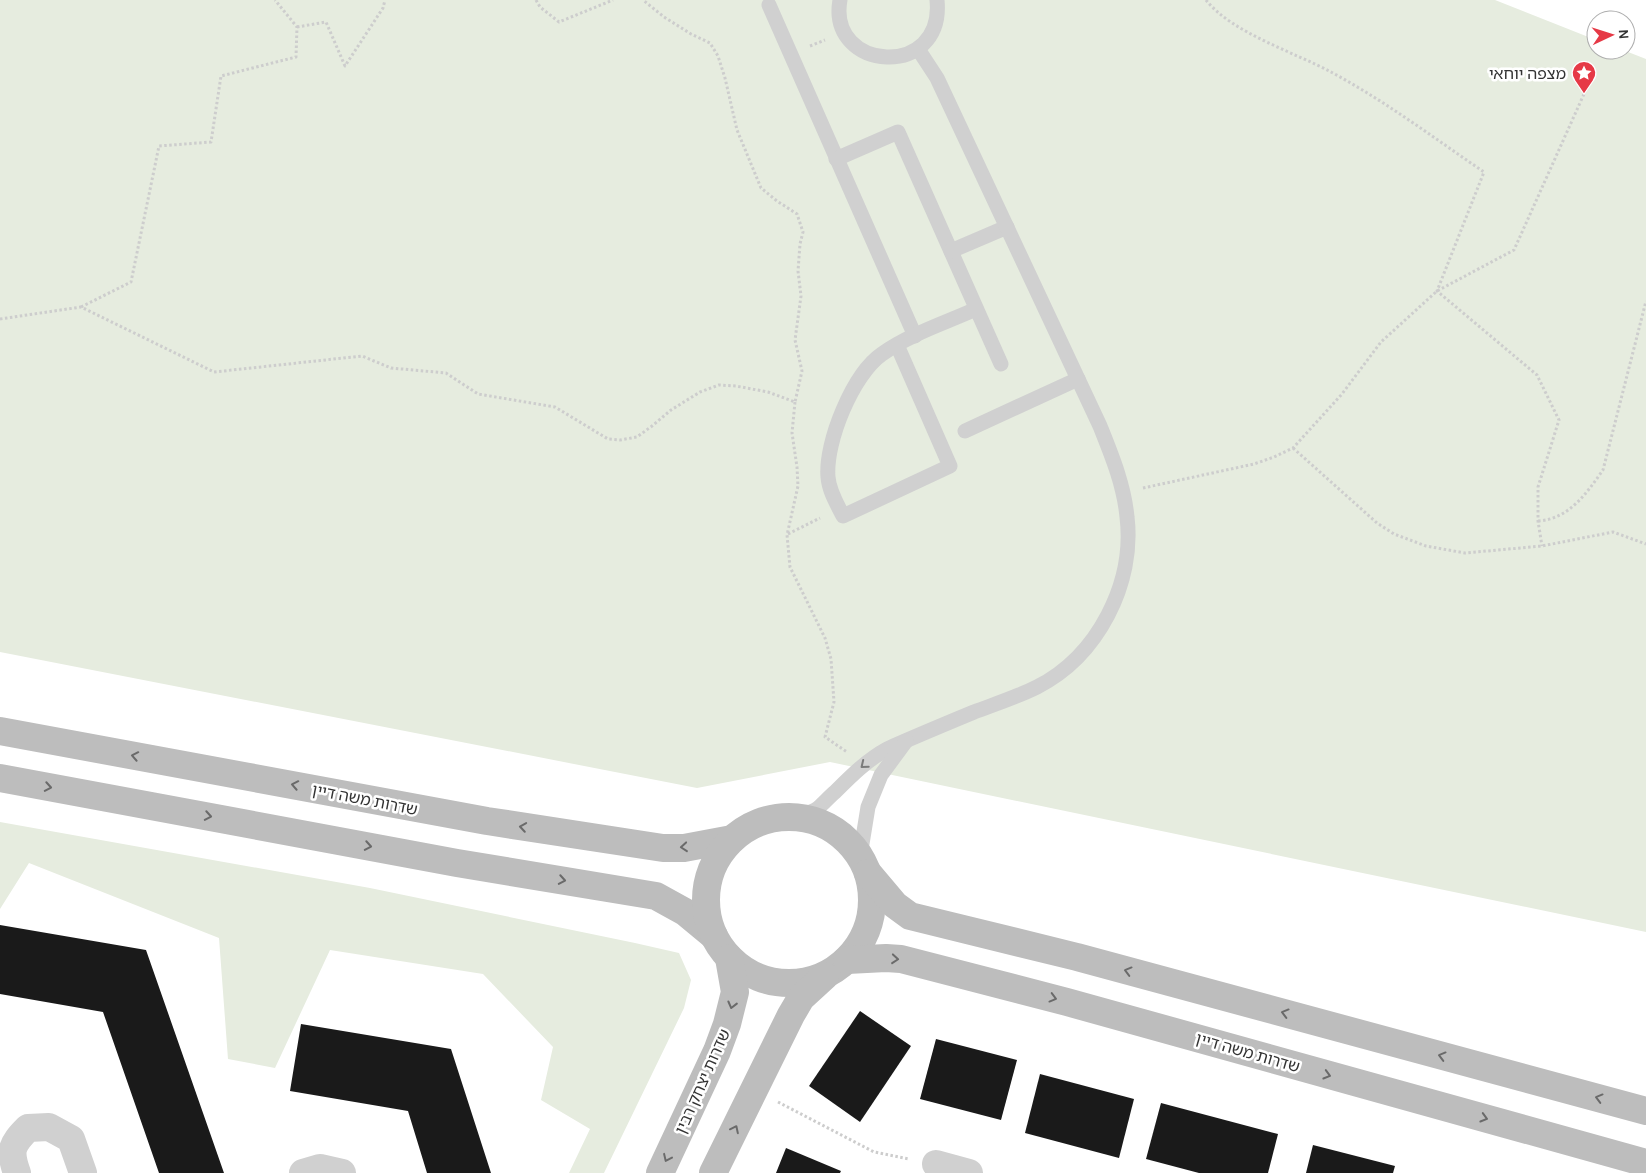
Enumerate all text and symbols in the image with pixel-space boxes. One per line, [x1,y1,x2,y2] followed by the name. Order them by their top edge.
[1586,10,1636,60] north arrow
[1615,29,1632,40] text: N
[1571,60,1597,94] place icon: מצפה יוחאי
[1489,64,1566,83] place label: מצפה יוחאי
[130,751,139,761] one-way arrow
[860,759,870,768] one-way arrow
[310,780,419,819] street label: שדרות משה דיין
[44,781,52,792] one-way arrow
[290,781,299,791] one-way arrow
[203,811,212,821] one-way arrow
[519,822,528,832] one-way arrow
[363,840,372,851] one-way arrow
[680,841,688,852] one-way arrow
[558,875,566,885] one-way arrow
[892,953,900,964] one-way arrow
[1125,966,1133,976] one-way arrow
[1048,993,1056,1003] one-way arrow
[727,1001,738,1009] one-way arrow
[1282,1009,1290,1019] one-way arrow
[671,1026,734,1137] street label: שדרות יצחק רבין
[1194,1029,1302,1076] street label: שדרות משה דיין
[1438,1051,1447,1062] one-way arrow
[1323,1069,1331,1079] one-way arrow
[1595,1094,1604,1104] one-way arrow
[1479,1112,1488,1123] one-way arrow
[728,1125,739,1134] one-way arrow
[663,1153,673,1162] one-way arrow

